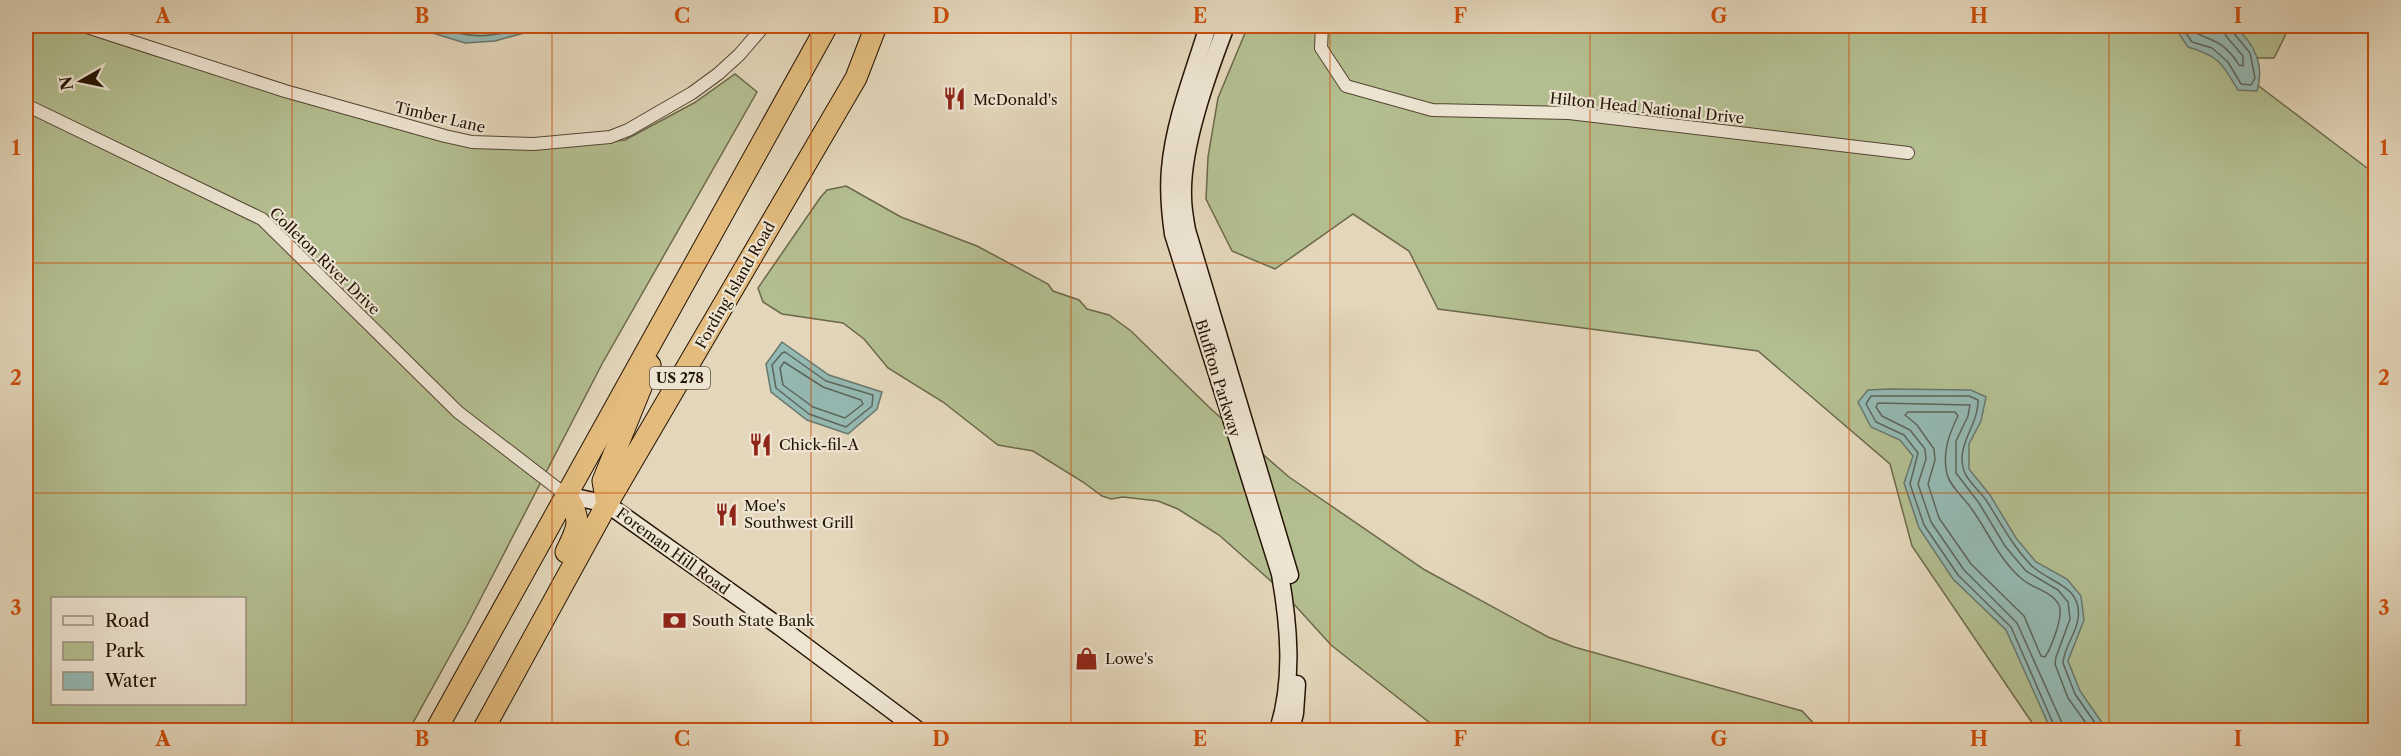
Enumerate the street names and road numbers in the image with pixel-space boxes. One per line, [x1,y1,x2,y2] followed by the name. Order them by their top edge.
[1549,88,1745,128] street label: Hilton Head National Drive
[393,97,487,137] street label: Timber Lane
[266,203,384,319] street label: Colleton River Drive
[691,218,779,352] street label: Fording Island Road
[1191,317,1245,440] street label: Bluffton Parkway
[650,367,710,389] road number: US 278
[613,503,733,599] street label: Foreman Hill Road

